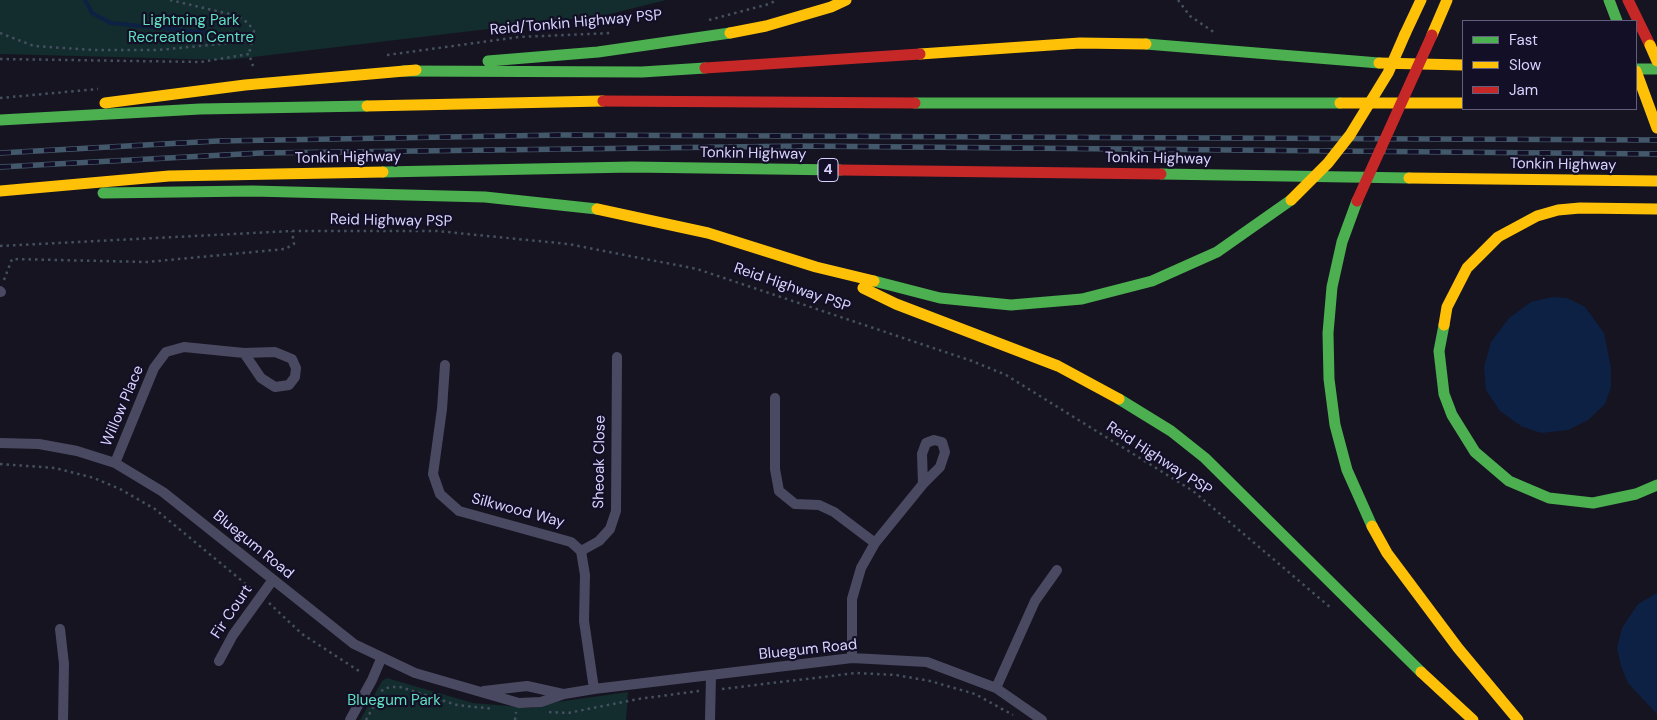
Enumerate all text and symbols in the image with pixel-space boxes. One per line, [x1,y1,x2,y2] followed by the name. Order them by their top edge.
[489,7,663,39] street label: Reid/Tonkin Highway PSP
[128,12,254,47] park label: Lightning Park Recreation Centre
[1462,20,1637,110] legend
[1509,30,1538,50] text: Fast
[1509,55,1541,75] text: Slow
[1509,80,1538,100] text: Jam
[700,144,806,164] street label: Tonkin Highway
[295,148,401,168] street label: Tonkin Highway
[1105,149,1211,169] street label: Tonkin Highway
[1510,155,1616,175] street label: Tonkin Highway
[818,158,838,182] road number: 4
[330,211,452,231] street label: Reid Highway PSP
[731,260,853,316] street label: Reid Highway PSP
[98,363,148,449] street label: Willow Place
[590,415,610,509] street label: Sheoak Close
[1103,418,1215,500] street label: Reid Highway PSP
[469,490,567,532] street label: Silkwood Way
[209,507,297,583] street label: Bluegum Road
[208,582,256,642] street label: Fir Court
[758,636,858,664] street label: Bluegum Road
[347,692,441,710] park label: Bluegum Park

